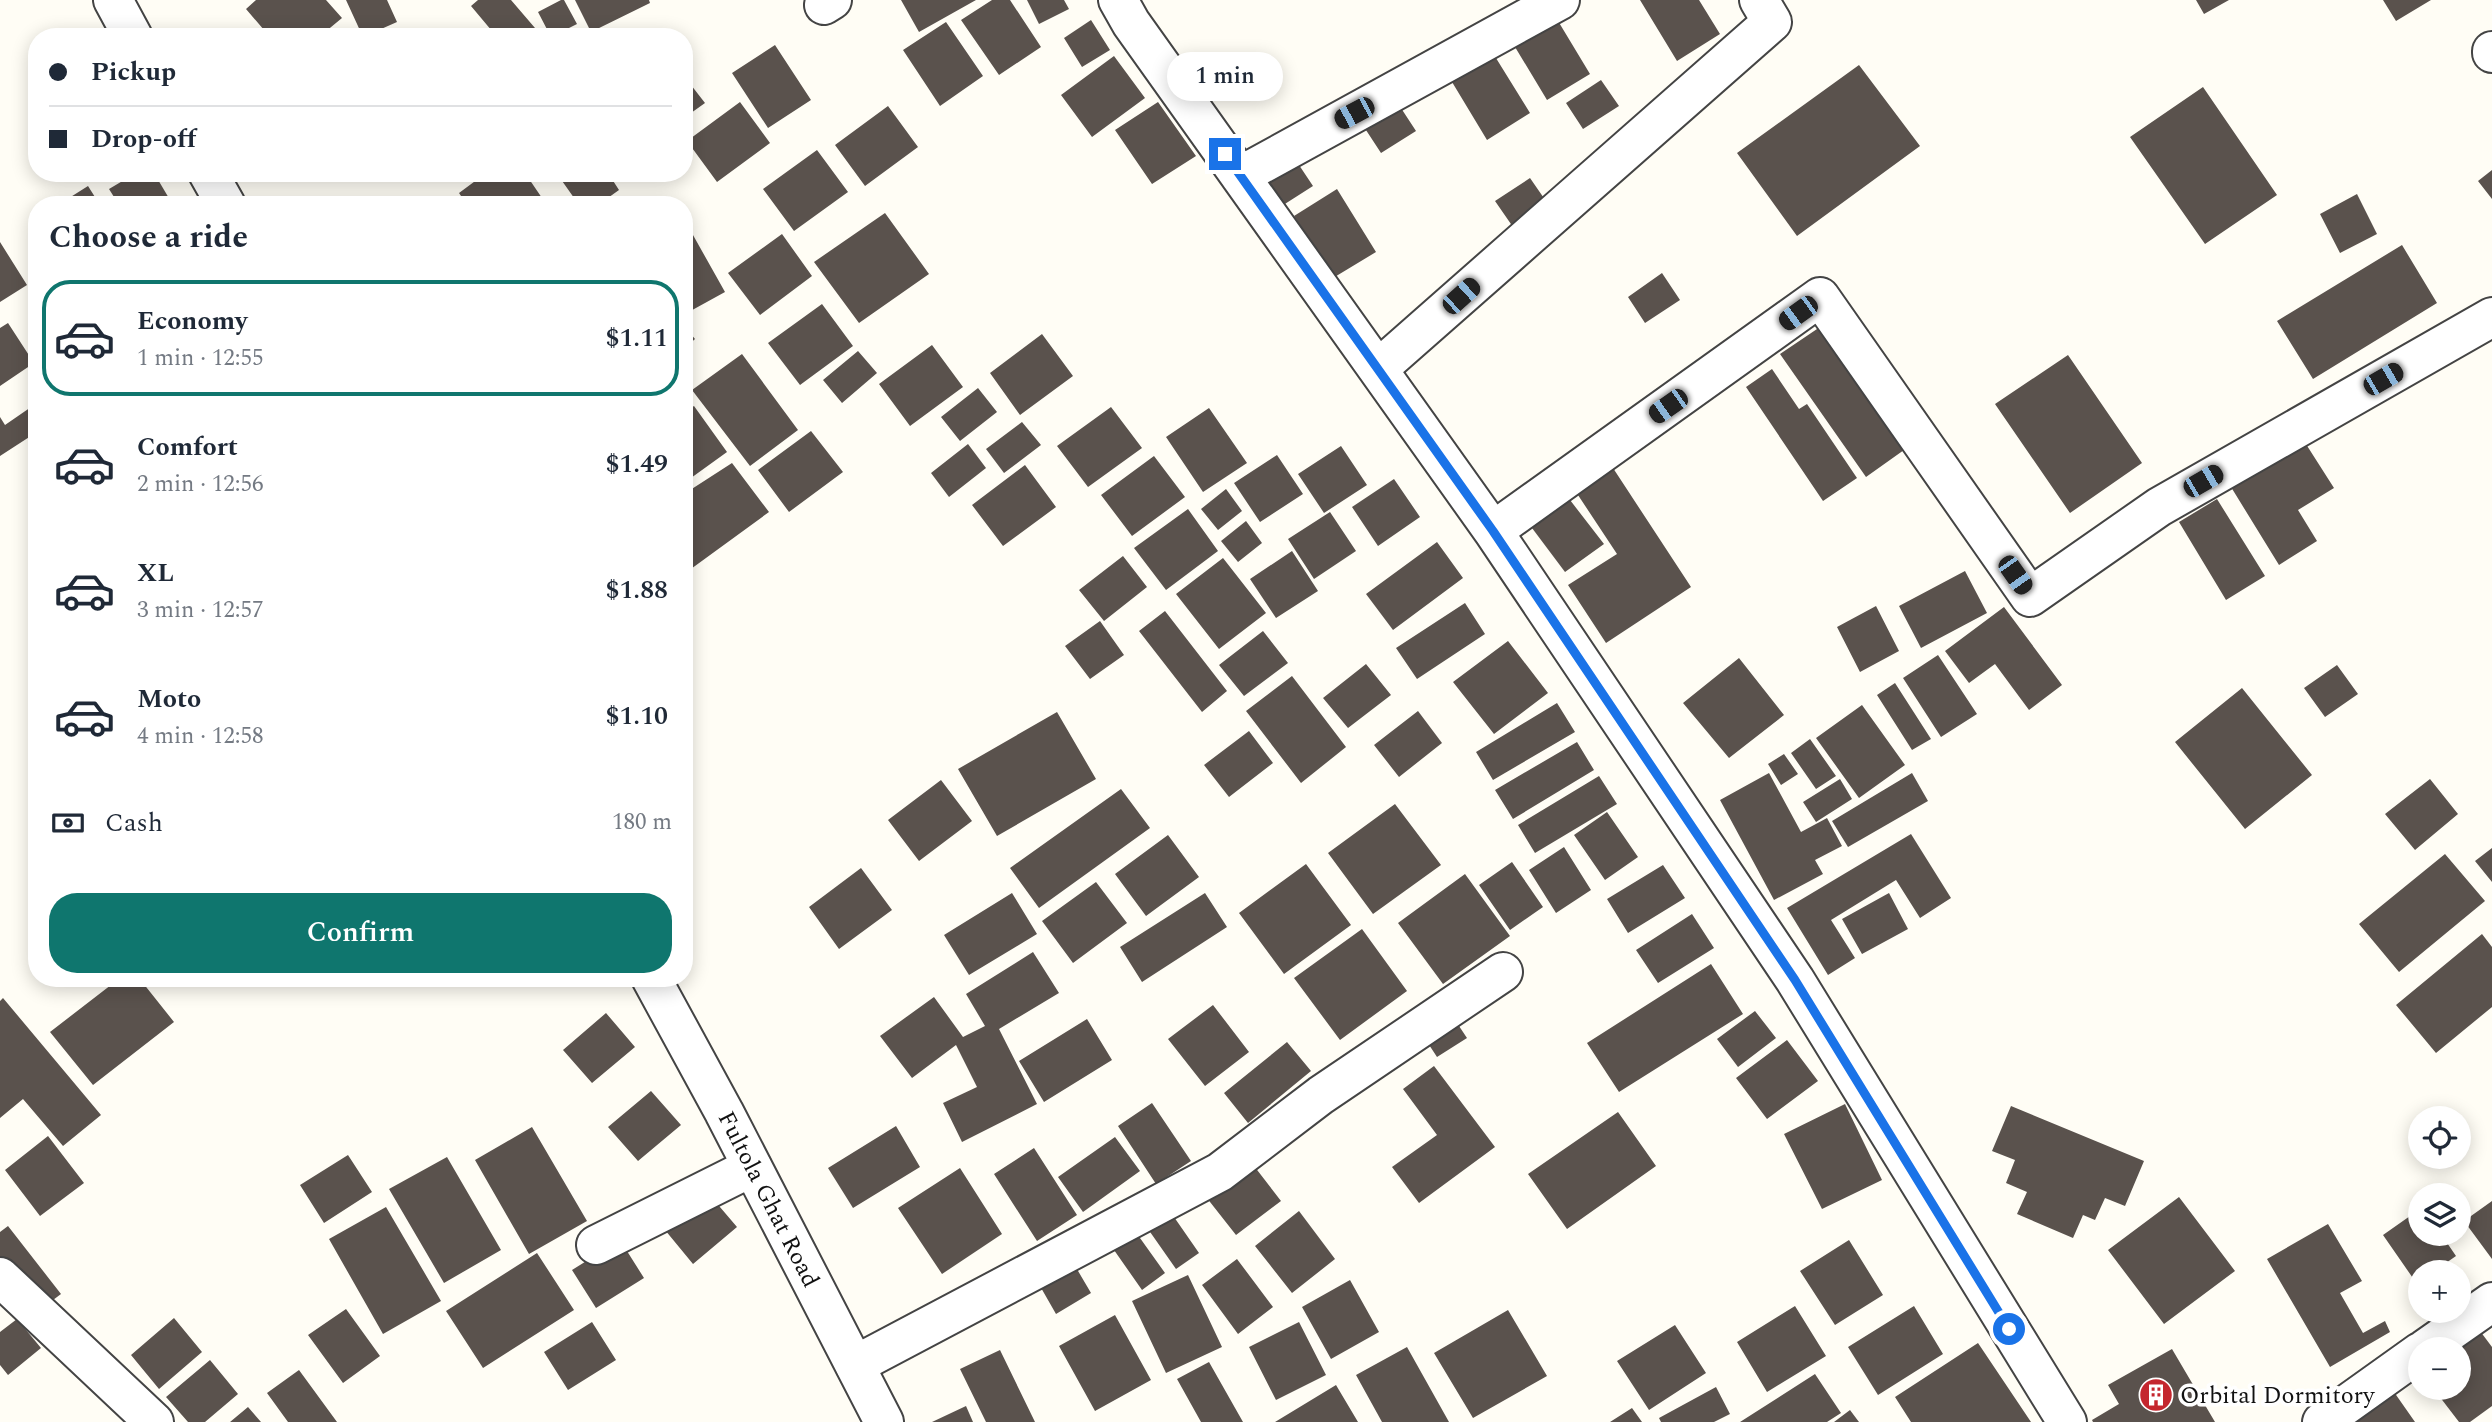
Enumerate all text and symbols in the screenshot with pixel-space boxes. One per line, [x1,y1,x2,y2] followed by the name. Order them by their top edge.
[91,52,176,92] text: Pickup
[1167,52,1283,102] callout: 1 min
[1195,59,1255,94] text: 1 min
[1331,94,1378,132] car
[91,119,196,159] text: Drop-off
[1209,138,1241,170] route end
[49,213,248,262] text: Choose a ride
[1439,274,1484,318] car
[1775,292,1822,334] car
[137,301,247,341] text: Economy
[53,307,116,370] icon: car
[605,318,668,358] text: $1.11
[137,341,264,376] text: 1 min · 12:55
[2360,359,2407,399] car
[1645,385,1692,427] car
[137,427,238,467] text: Comfort
[53,433,116,496] icon: car
[605,444,668,484] text: $1.49
[2180,461,2227,501] car
[137,467,264,502] text: 2 min · 12:56
[1995,552,2036,598] car
[137,553,174,593] text: XL
[53,559,116,622] icon: car
[605,570,668,610] text: $1.88
[137,593,264,628] text: 3 min · 12:57
[137,679,201,719] text: Moto
[53,685,116,748] icon: car
[605,696,668,736] text: $1.10
[137,719,264,754] text: 4 min · 12:58
[105,803,163,843] text: Cash
[49,804,87,842] icon: cash
[612,805,672,840] text: 180 m
[49,893,672,973] button: Confirm
[708,1105,828,1294] street label: Fultola Ghat Road
[2408,1106,2471,1400] map controls
[2408,1106,2471,1169] button: locate
[2408,1183,2471,1246] button: layers
[2408,1260,2471,1323] button: +
[1993,1313,2025,1345] route start
[2408,1337,2471,1400] button: −
[2137,1376,2175,1414] building icon: Orbital Dormitory
[2180,1378,2376,1414] place label: Orbital Dormitory

